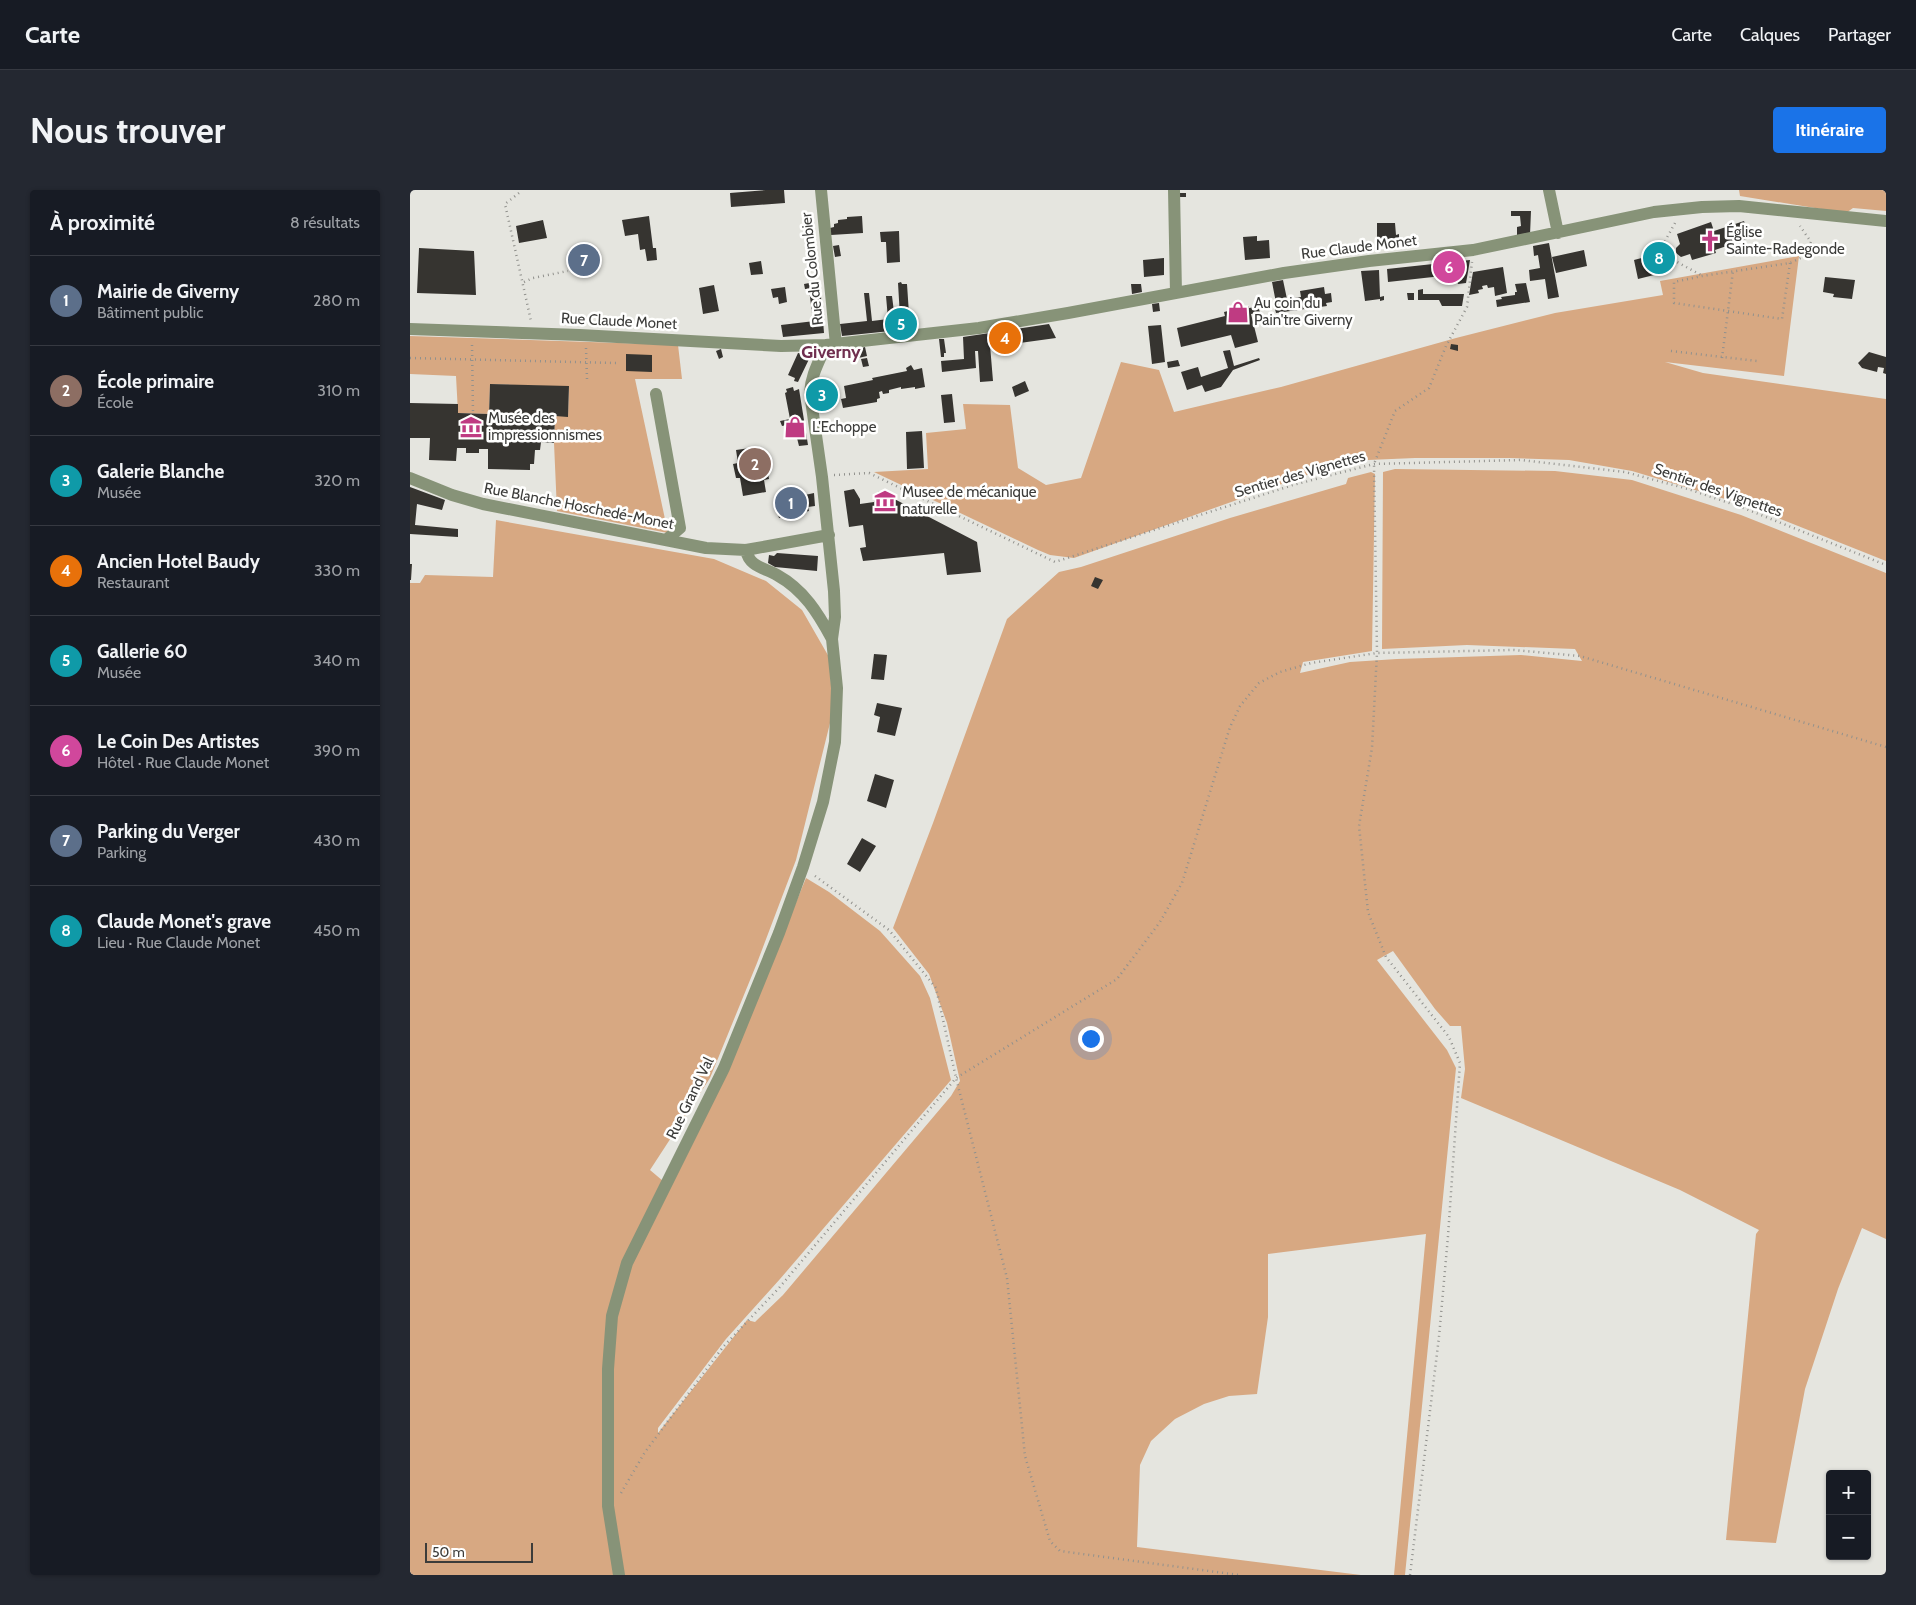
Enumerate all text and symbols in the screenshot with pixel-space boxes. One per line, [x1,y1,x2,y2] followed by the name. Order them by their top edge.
[25,20,80,49] text: Carte
[1671,24,1712,46] text: Carte
[1740,24,1800,46] text: Calques
[1828,24,1891,46] text: Partager
[1773,107,1886,153] button: Itinéraire
[30,109,225,152] text: Nous trouver
[50,210,155,235] text: À proximité
[797,211,827,326] street label: Rue du Colombier
[290,213,360,232] text: 8 résultats
[1726,222,1845,258] place label: Église Sainte-Radegonde
[1697,228,1723,254] church icon: Église Sainte-Radegonde
[1300,231,1418,263] street label: Rue Claude Monet
[1643,239,1675,277] pin: 8
[568,241,600,279] pin: 7
[1433,248,1465,286] pin: 6
[97,280,239,303] text: Mairie de Giverny
[63,291,69,310] text: 1
[313,291,360,310] text: 280 m
[1254,294,1353,329] place label: Au coin du Pain'tre Giverny
[1225,299,1251,325] shop icon: Au coin du Pain'tre Giverny
[97,303,204,322] text: Bâtiment public
[885,305,917,343] pin: 5
[560,309,678,333] street label: Rue Claude Monet
[989,319,1021,357] pin: 4
[801,341,861,363] district label: Giverny
[97,370,214,393] text: École primaire
[806,376,838,414] pin: 3
[62,381,70,400] text: 2
[317,381,360,400] text: 310 m
[97,393,133,412] text: École
[488,409,602,444] place label: Musée des impressionnismes
[458,414,484,440] museum icon: Musée des impressionnismes
[782,414,808,440] shop icon: L'Echoppe
[812,418,877,436] place label: L'Echoppe
[739,445,771,483] pin: 2
[1233,447,1367,501] street label: Sentier des Vignettes
[97,460,224,483] text: Galerie Blanche
[1651,460,1785,520] street label: Sentier des Vignettes
[62,471,70,490] text: 3
[314,471,360,490] text: 320 m
[483,479,675,533] street label: Rue Blanche Hoschedé-Monet
[97,483,141,502] text: Musée
[902,483,1037,518] place label: Musee de mécanique naturelle
[775,484,807,522] pin: 1
[872,488,898,514] museum icon: Musee de mécanique naturelle
[97,550,260,573] text: Ancien Hotel Baudy
[61,561,71,580] text: 4
[314,561,360,580] text: 330 m
[97,573,169,592] text: Restaurant
[97,640,188,663] text: Gallerie 60
[62,651,70,670] text: 5
[313,651,360,670] text: 340 m
[97,663,141,682] text: Musée
[97,730,259,753] text: Le Coin Des Artistes
[62,741,71,760] text: 6
[313,741,360,760] text: 390 m
[97,753,269,772] text: Hôtel · Rue Claude Monet
[97,820,240,843] text: Parking du Verger
[62,831,70,850] text: 7
[313,831,360,850] text: 430 m
[97,843,146,862] text: Parking
[97,910,271,933] text: Claude Monet's grave
[61,921,71,940] text: 8
[313,921,360,940] text: 450 m
[97,933,260,952] text: Lieu · Rue Claude Monet
[1078,1026,1104,1052] your location
[662,1054,718,1142] street label: Rue Grand Val
[1826,1470,1871,1560] map controls
[1826,1470,1871,1515] button: +
[1826,1515,1871,1560] button: −
[425,1540,532,1563] scale bar
[432,1543,465,1561] text: 50 m

